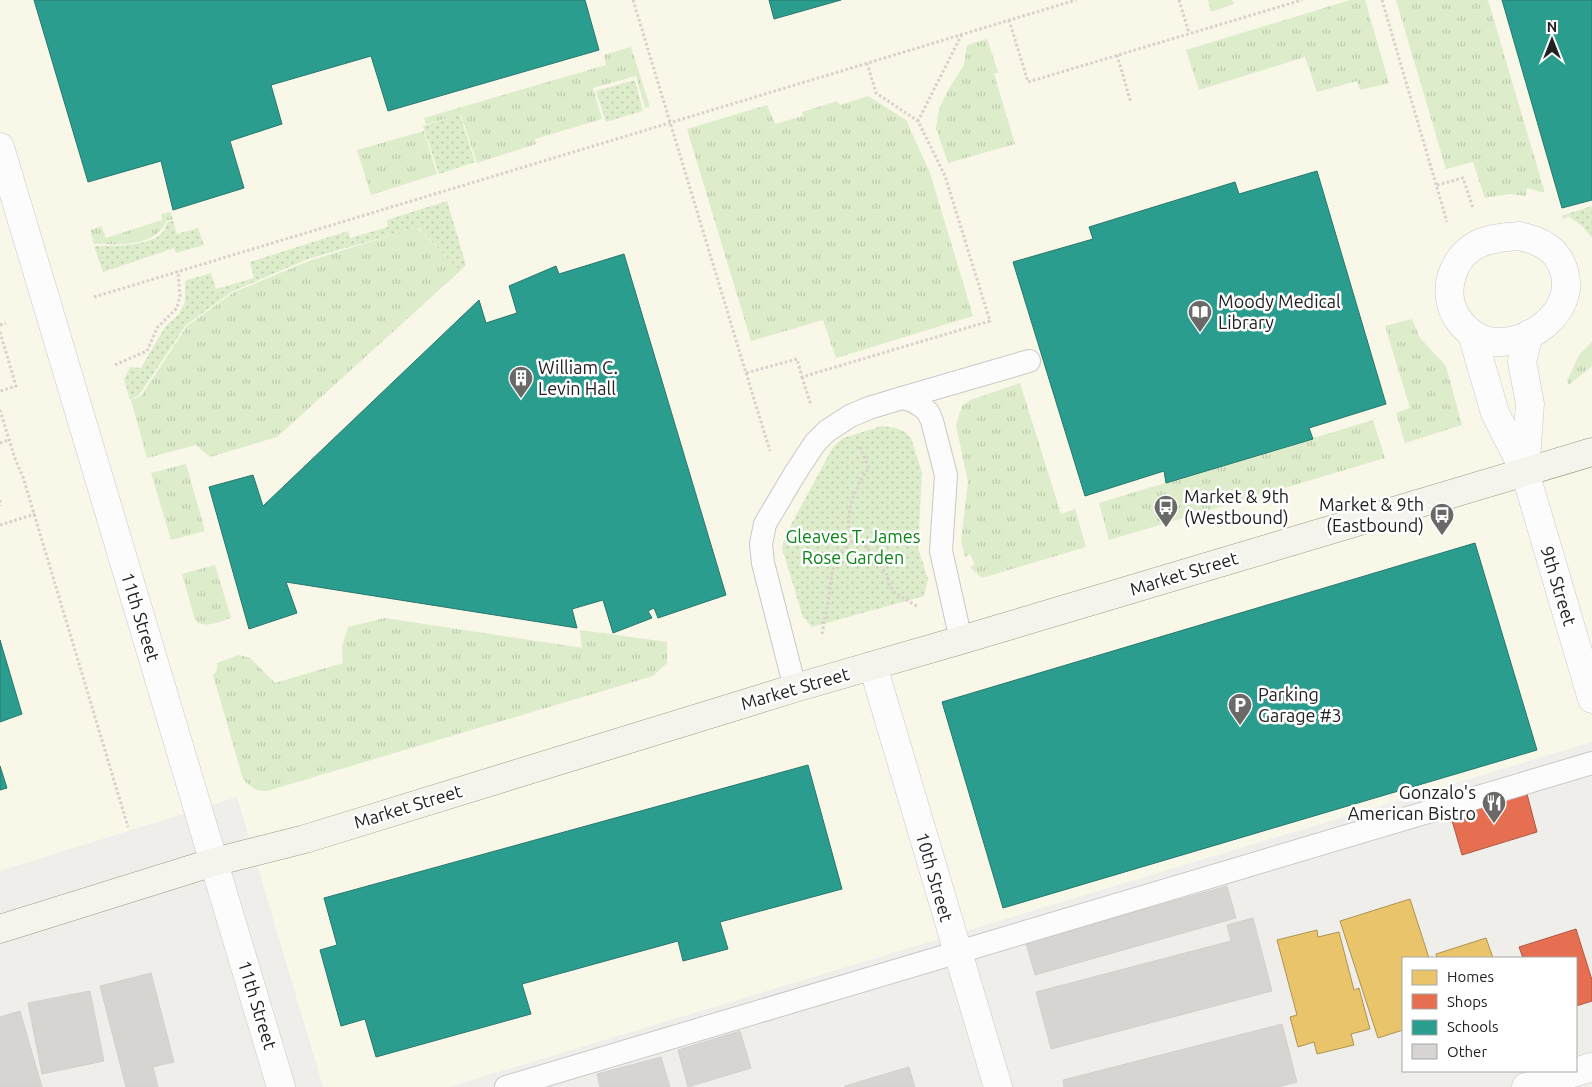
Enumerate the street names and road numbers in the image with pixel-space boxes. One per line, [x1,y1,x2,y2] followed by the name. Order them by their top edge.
[1537,544,1580,628] street label: 9th Street
[1127,547,1240,599] street label: Market Street
[118,570,164,664] street label: 11th Street
[738,663,851,713] street label: Market Street
[351,780,464,832] street label: Market Street
[913,830,957,924] street label: 10th Street
[235,958,281,1052] street label: 11th Street

